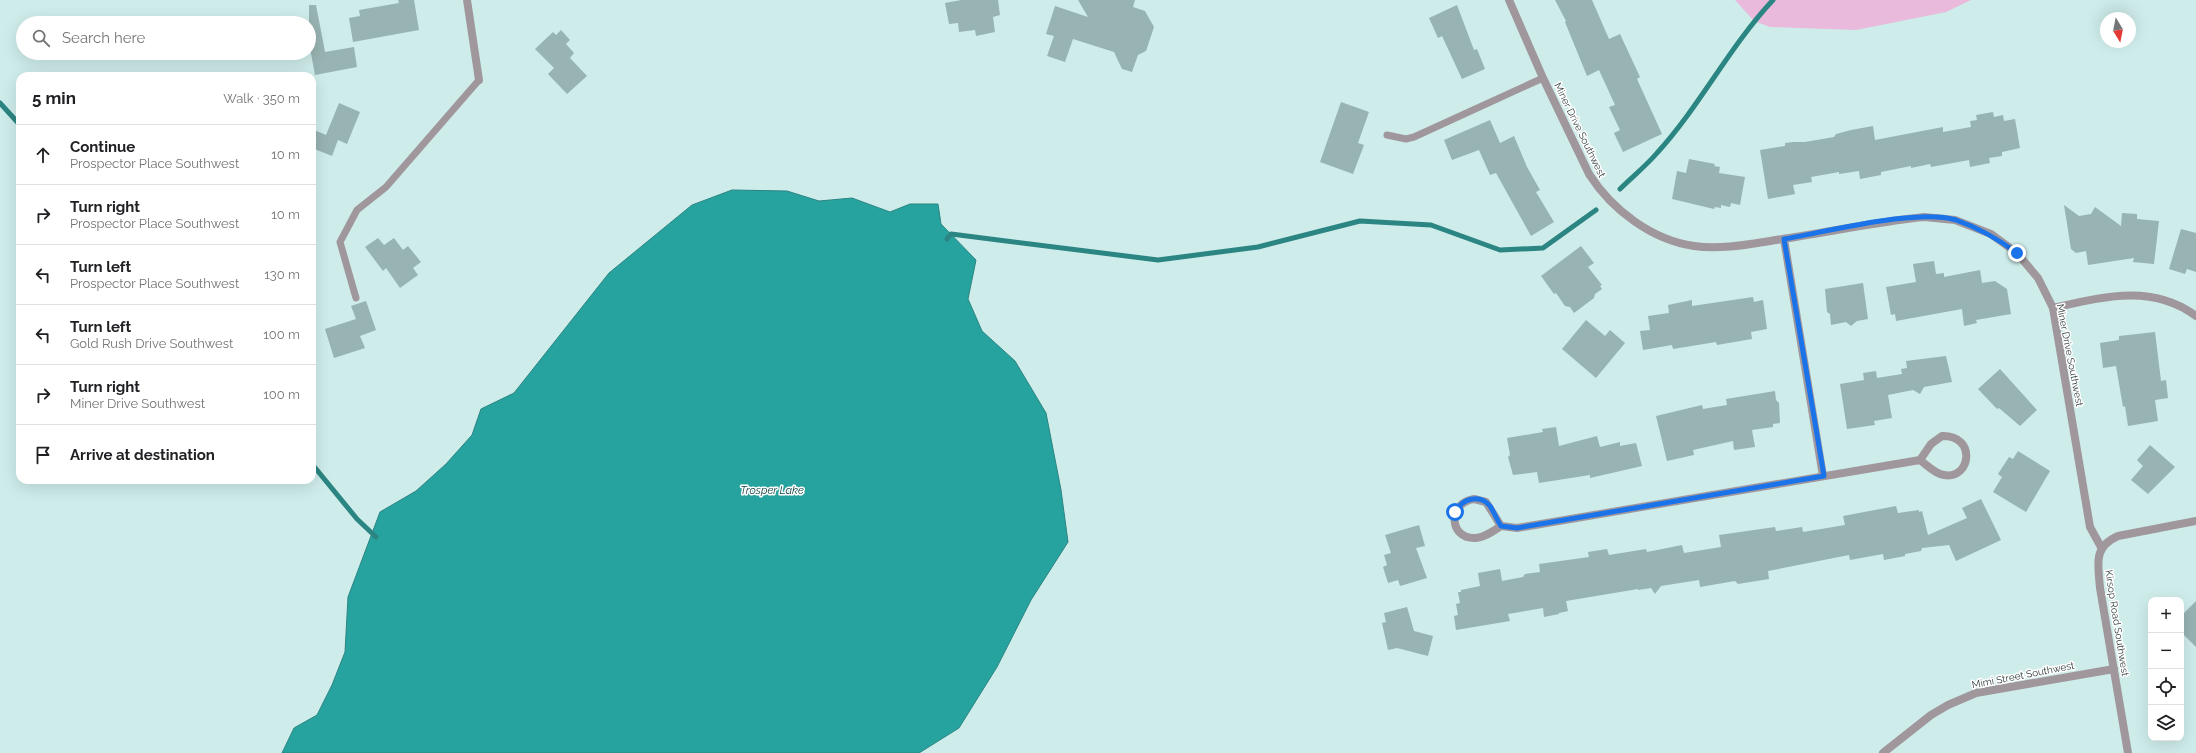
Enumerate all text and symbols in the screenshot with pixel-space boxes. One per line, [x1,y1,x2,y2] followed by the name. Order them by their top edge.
[2100,12,2136,48] north arrow
[16,16,316,60] search box
[30,27,52,49] icon: search
[62,29,145,47] text: Search here
[1552,81,1608,180] street label: Miner Drive Southwest
[32,88,76,108] text: 5 min
[223,91,300,106] text: Walk · 350 m
[70,138,135,156] text: Continue
[32,144,54,166] icon: ahead
[271,147,300,162] text: 10 m
[70,156,239,171] text: Prospector Place Southwest
[70,198,140,216] text: Turn right
[32,204,54,226] icon: right
[271,207,300,222] text: 10 m
[70,216,239,231] text: Prospector Place Southwest
[2008,244,2026,262] route end
[70,258,131,276] text: Turn left
[32,264,54,286] icon: left
[264,267,300,282] text: 130 m
[70,276,239,291] text: Prospector Place Southwest
[2055,303,2085,408] street label: Miner Drive Southwest
[70,318,131,336] text: Turn left
[32,324,54,346] icon: left
[263,327,300,342] text: 100 m
[70,336,233,351] text: Gold Rush Drive Southwest
[70,378,140,396] text: Turn right
[32,384,54,406] icon: right
[263,387,300,402] text: 100 m
[70,396,205,411] text: Miner Drive Southwest
[32,444,54,466] icon: arrive
[70,446,215,464] text: Arrive at destination
[740,484,804,497] water label: Trosper Lake
[1446,503,1464,521] route start
[2103,569,2131,677] street label: Kirsop Road Southwest
[2148,597,2184,741] map controls
[2148,597,2184,633] button: +
[2148,633,2184,669] button: −
[1971,660,2076,690] street label: Mimi Street Southwest
[2148,669,2184,705] button: locate
[2148,705,2184,741] button: layers

